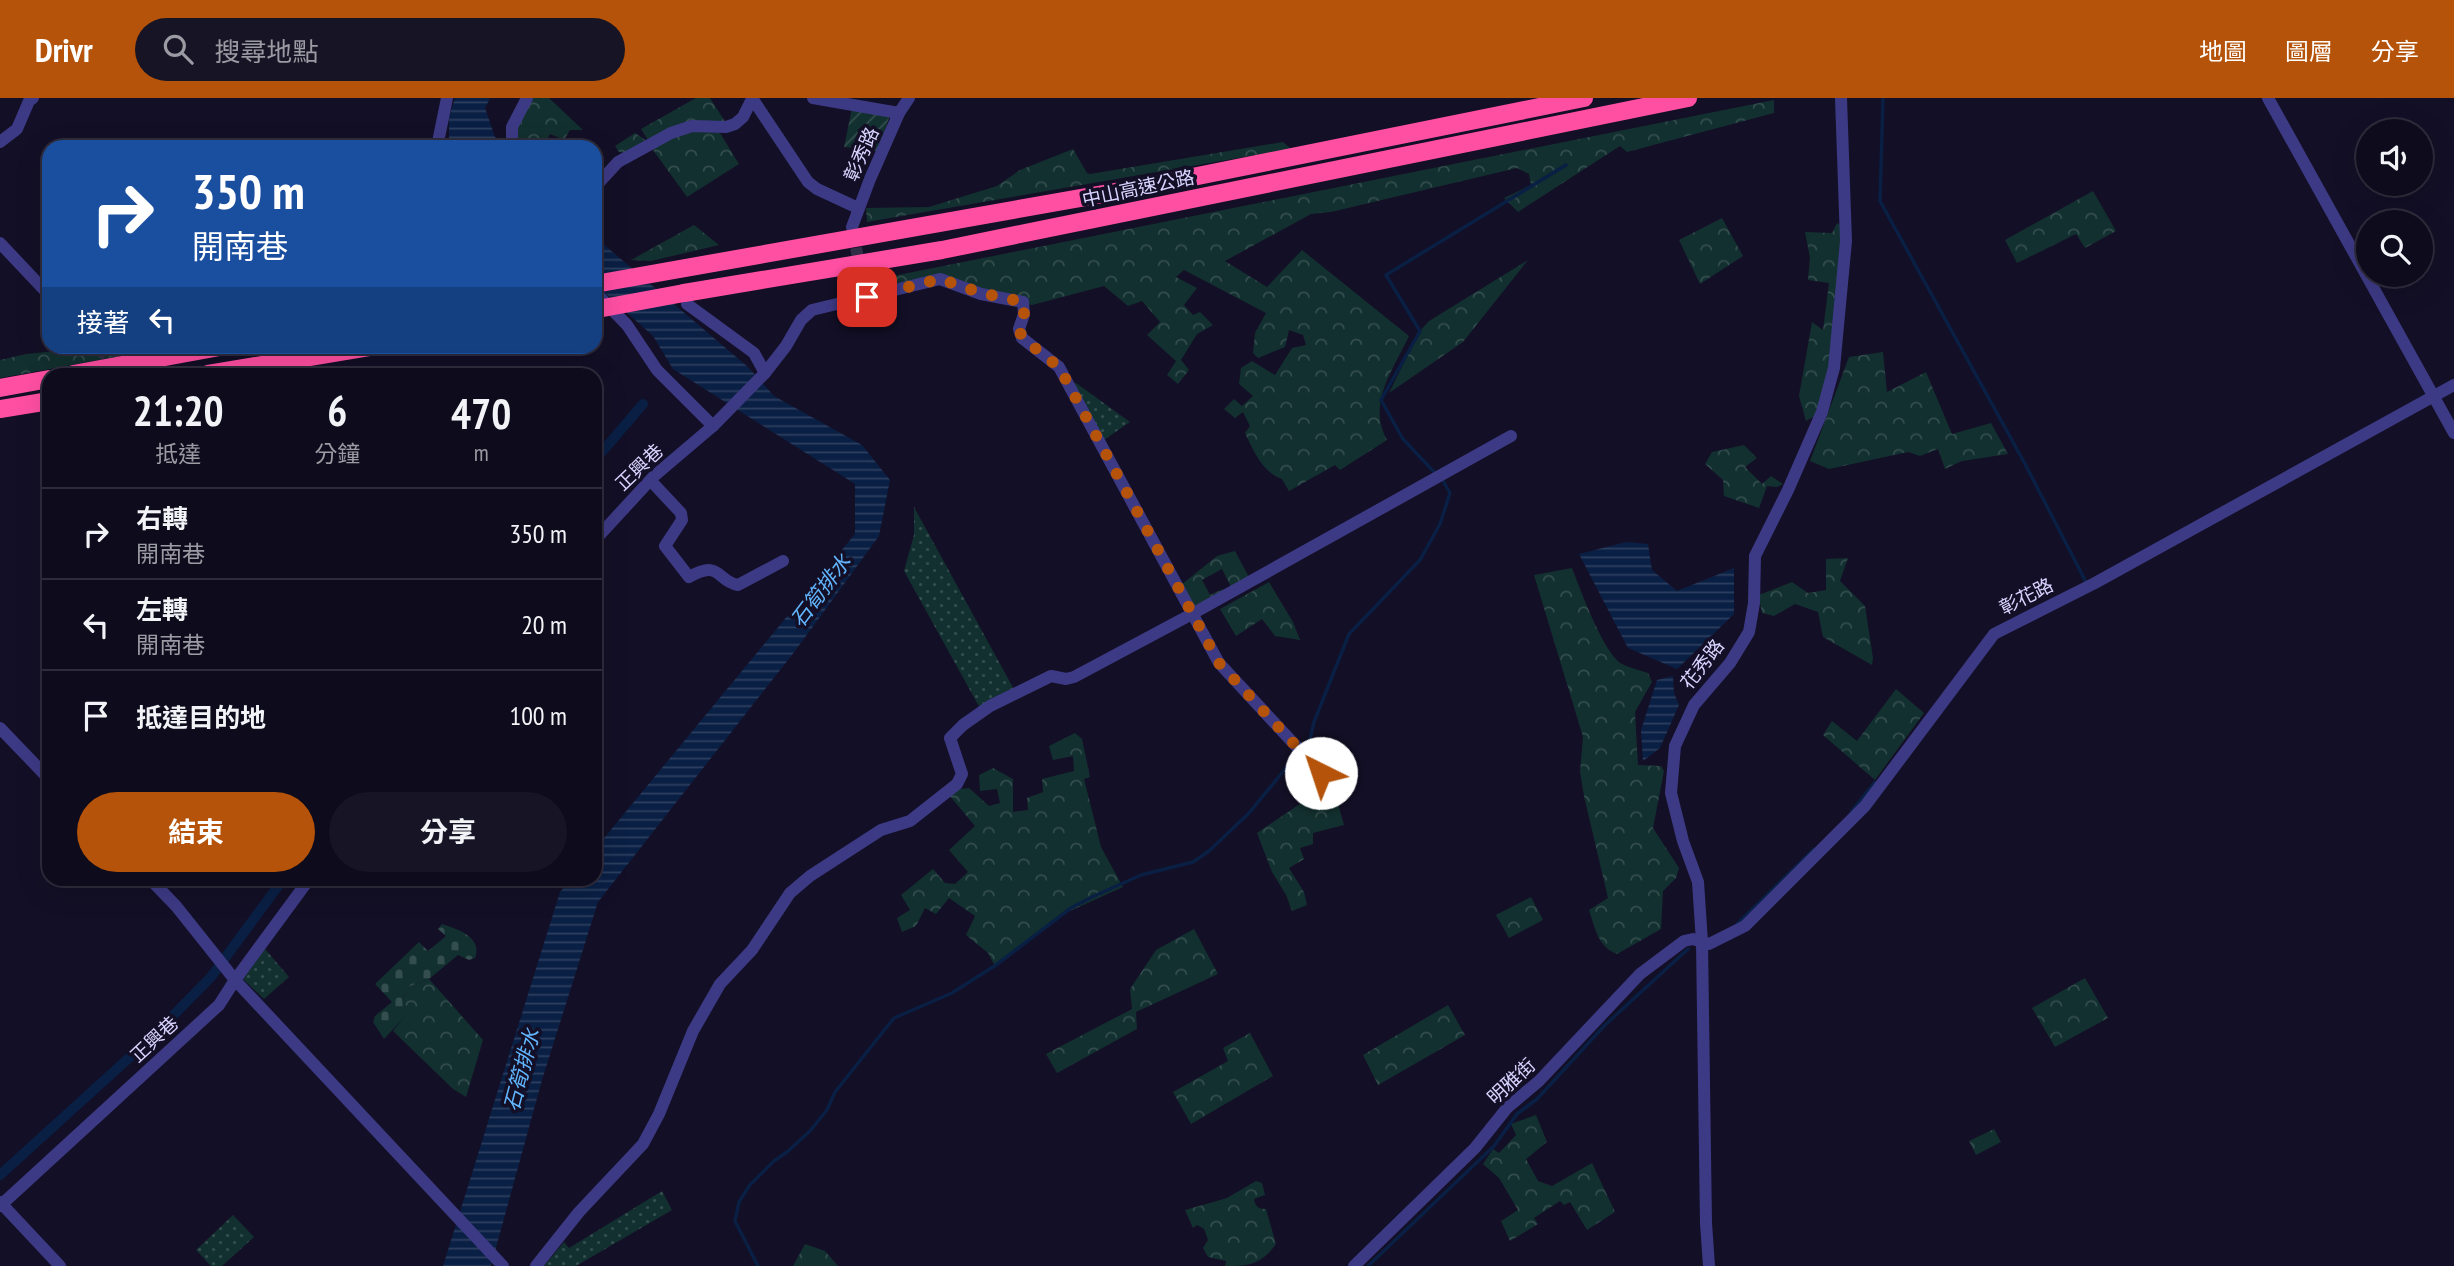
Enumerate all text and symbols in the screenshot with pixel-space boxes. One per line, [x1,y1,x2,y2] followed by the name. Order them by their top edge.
[135,18,625,81] search box
[35,28,93,71] text: Drivr
[159,30,197,68] icon: search
[215,35,319,68] text: 搜尋地點
[2199,36,2247,67] text: 地圖
[2285,36,2333,67] text: 圖層
[2371,36,2419,67] text: 分享
[2356,119,2433,287] map controls
[2356,119,2433,196] button: sound
[838,123,884,185] street label: 彰秀路
[192,159,305,223] text: 350 m
[1080,164,1196,212] street label: 中山高速公路
[77,168,168,259] icon: right
[2356,210,2433,287] button: search
[192,225,288,267] text: 開南巷
[837,267,897,327] pin
[848,278,886,316] icon: arrive
[143,301,181,339] icon: left
[77,306,129,339] text: 接著
[133,383,224,438] text: 21:20
[327,383,347,438] text: 6
[451,386,511,441] text: 470
[474,438,489,467] text: m
[155,439,201,468] text: 抵達
[314,439,360,468] text: 分鐘
[610,439,668,495] street label: 正興巷
[136,502,188,535] text: 右轉
[77,515,115,553] icon: right
[509,517,567,550] text: 350 m
[136,539,205,568] text: 開南巷
[785,548,857,632] water label: 石筍排水
[1995,572,2057,620] street label: 彰花路
[136,593,188,626] text: 左轉
[77,606,115,644] icon: left
[521,608,567,641] text: 20 m
[136,630,205,659] text: 開南巷
[1675,634,1729,694] street label: 花秀路
[77,697,115,735] icon: arrive
[509,699,567,732] text: 100 m
[136,701,266,734] text: 抵達目的地
[1284,736,1358,810] position arrow
[77,792,315,872] button: 結束
[329,792,567,872] button: 分享
[125,1011,183,1067] street label: 正興巷
[498,1025,546,1114] water label: 石筍排水
[1482,1053,1540,1109] street label: 明雅街

